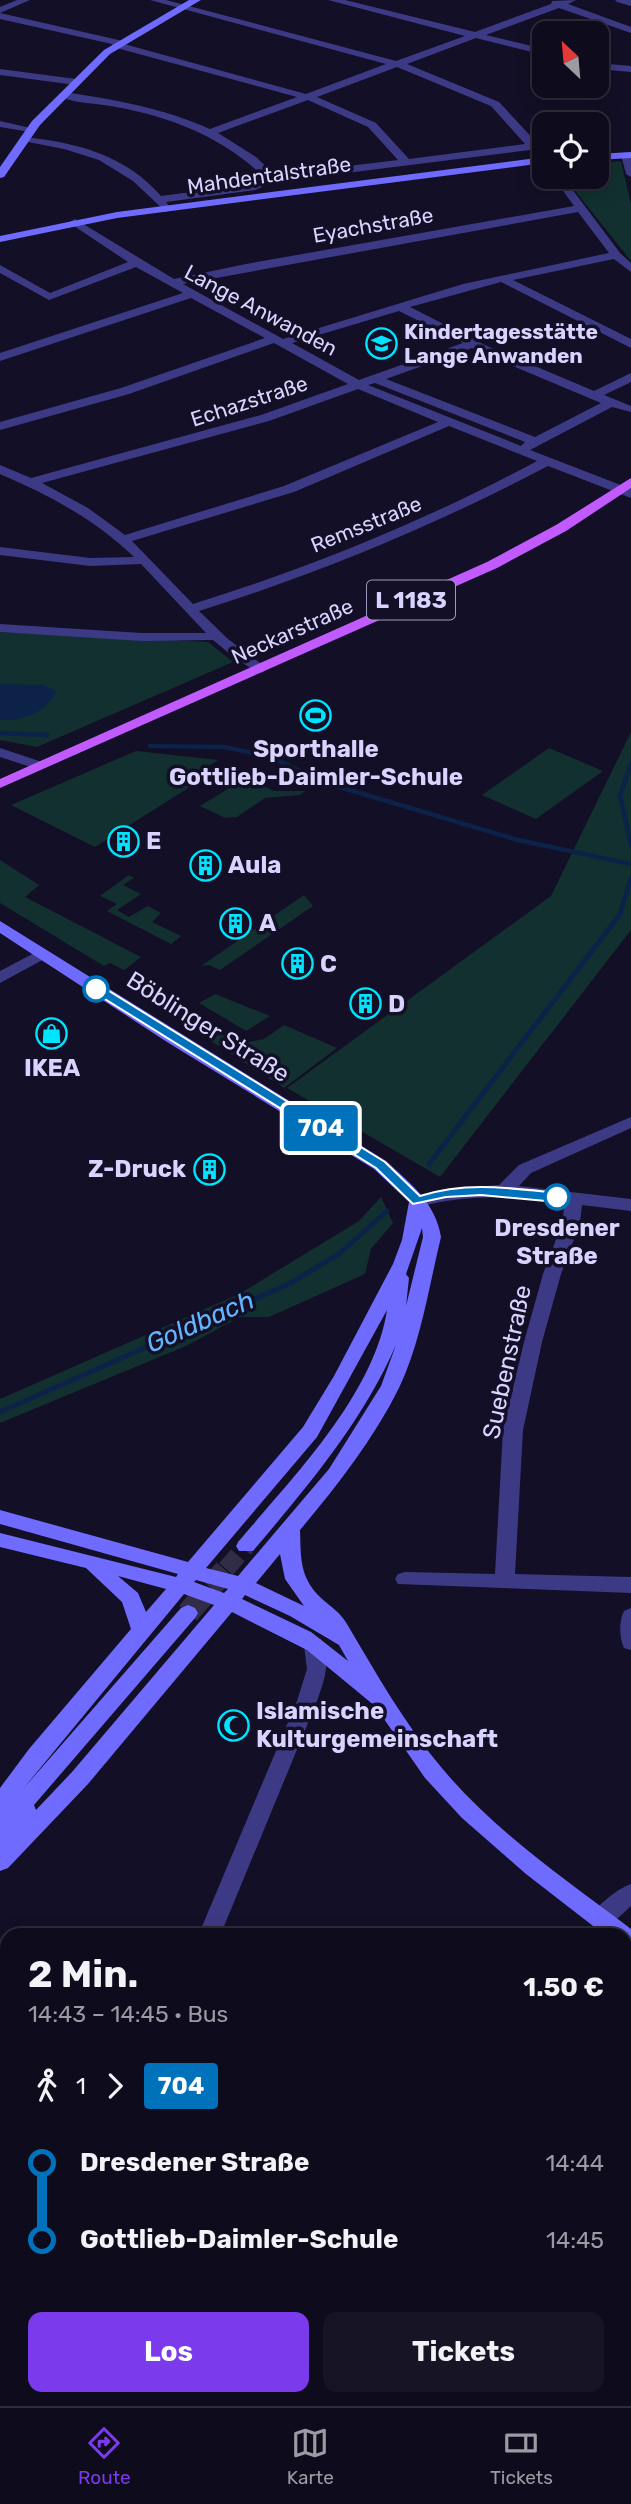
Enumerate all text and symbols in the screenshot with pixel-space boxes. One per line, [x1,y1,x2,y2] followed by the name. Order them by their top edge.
[532,21,609,98] north arrow
[532,21,609,189] map controls
[532,112,609,189] button: locate
[185,151,353,199] street label: Mahdentalstraße
[311,202,435,248] street label: Eyachstraße
[180,259,342,361] street label: Lange Anwanden
[404,319,598,368] place label: Kindertagesstätte Lange Anwanden
[364,326,398,360] school or university icon: Kindertagesstätte Lange Anwanden
[187,370,311,432] street label: Echazstraße
[307,490,425,558] street label: Remsstraße
[367,580,455,620] road number: L 1183
[227,593,357,669] street label: Neckarstraße
[299,698,333,732] sports icon: Sporthalle Gottlieb-Daimler-Schule
[169,735,463,791] place label: Sporthalle Gottlieb-Daimler-Schule
[106,824,140,858] building icon: E
[146,827,161,855] place label: E
[188,848,222,882] building icon: Aula
[228,851,281,879] place label: Aula
[219,906,253,940] building icon: A
[259,909,276,937] place label: A
[280,947,314,981] building icon: C
[320,950,337,978] place label: C
[121,966,295,1088] street label: Böblinger Straße
[83,976,109,1002] unlabelled marker
[348,987,382,1021] building icon: D
[388,990,405,1018] place label: D
[35,1017,69,1051] shop icon: IKEA
[24,1054,80,1082] place label: IKEA
[281,1105,361,1151] line badge: 704
[298,1114,344,1142] text: 704
[192,1152,226,1186] building icon: Z-Druck
[88,1155,186,1183] place label: Z-Druck
[544,1184,570,1210] marker: Dresdener Straße
[494,1214,620,1270] place label: Dresdener Straße
[477,1283,537,1441] street label: Suebenstraße
[141,1284,259,1360] water label: Goldbach
[256,1697,498,1753] place label: Islamische Kulturgemeinschaft
[216,1708,250,1742] mosque icon: Islamische Kulturgemeinschaft
[28,1951,138,1997] text: 2 Min.
[523,1972,604,2003] text: 1.50 €
[28,2000,228,2028] text: 14:43 – 14:45 · Bus
[28,2067,66,2105] icon: walk
[96,2067,134,2105] icon: forward
[76,2072,86,2100] text: 1
[158,2072,204,2100] text: 704
[80,2147,309,2178] text: Dresdener Straße
[545,2149,604,2177] text: 14:44
[80,2224,399,2255] text: Gottlieb-Daimler-Schule
[546,2226,604,2254] text: 14:45
[28,2312,309,2392] button: Los
[323,2312,604,2392] button: Tickets
[78,2424,131,2489] tab: Route
[287,2424,334,2489] tab: Karte
[490,2424,553,2489] tab: Tickets

